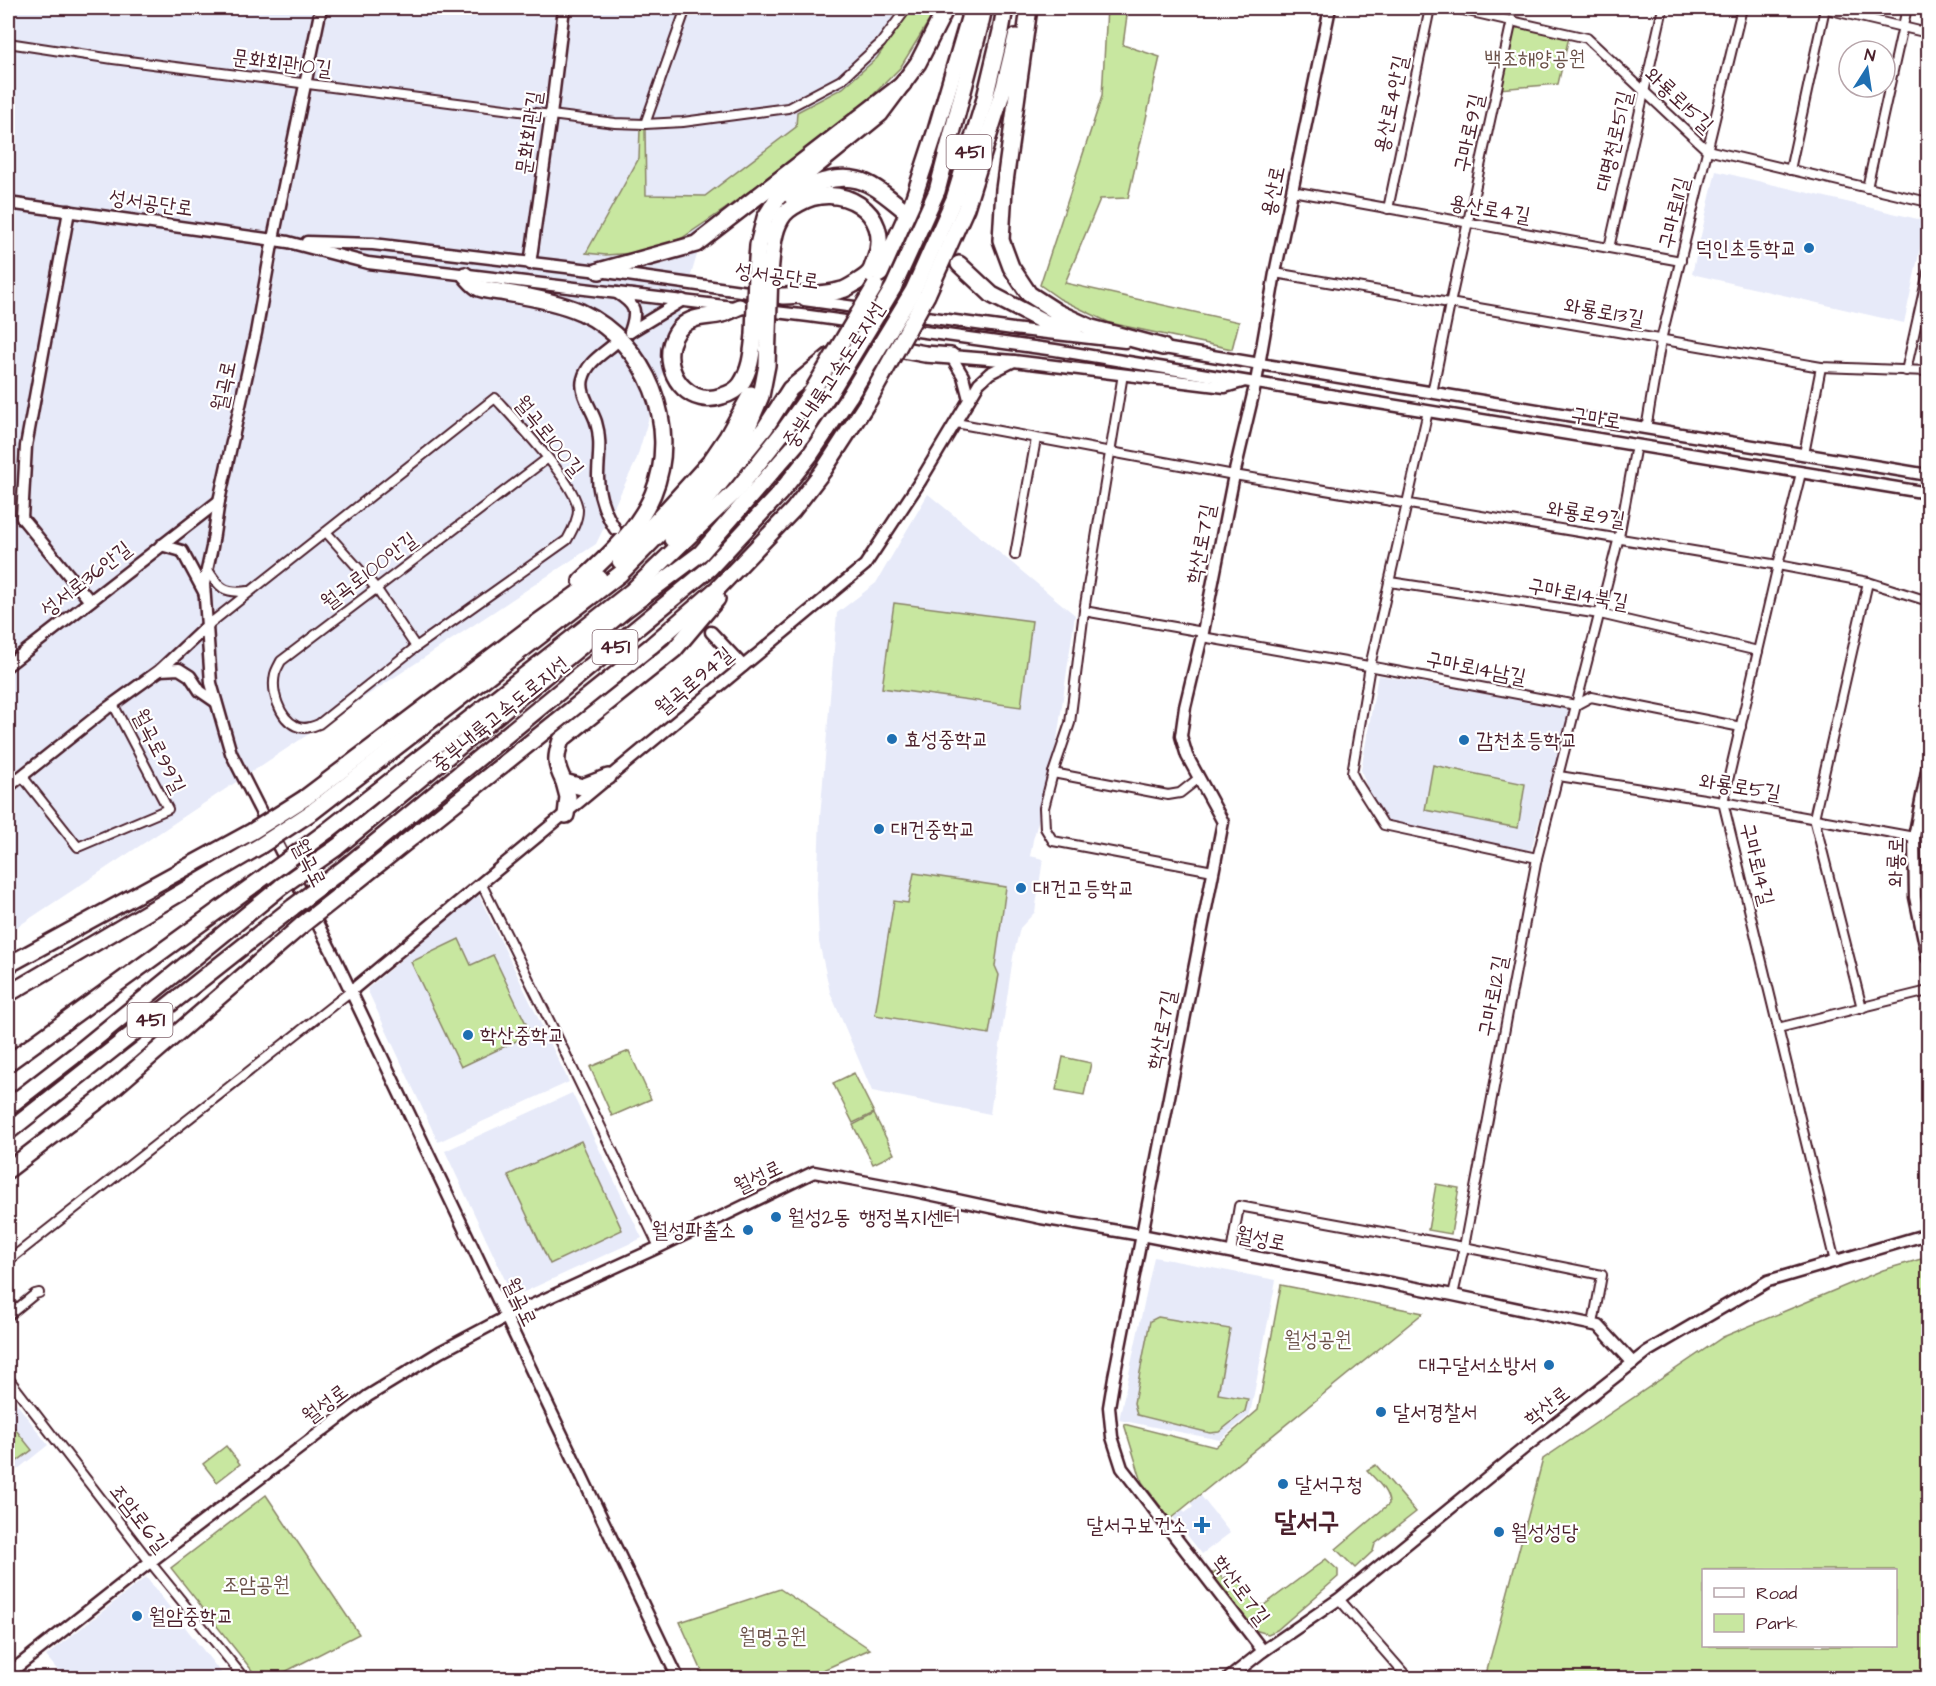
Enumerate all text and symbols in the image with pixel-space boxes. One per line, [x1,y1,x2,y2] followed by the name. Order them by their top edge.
[1837,39,1897,99] north arrow
[230,42,334,84] street label: 문화회관10길
[1484,44,1586,73] park label: 백조해양공원
[1863,44,1877,67] text: N
[1367,53,1415,155] street label: 용산로4안길
[1638,60,1720,140] street label: 와룡로15길
[1588,88,1640,194] street label: 대명천로51길
[509,89,549,177] street label: 문화회관길
[1447,91,1491,175] street label: 구마로9길
[946,135,992,169] road number: 451
[1254,163,1292,219] street label: 용산로
[1651,174,1697,252] street label: 구마로11길
[107,183,195,223] street label: 성서공단로
[1447,188,1533,230] street label: 용산로4길
[1696,234,1797,263] place label: 덕인초등학교
[1802,241,1816,255] marker: 덕인초등학교
[733,256,821,296] street label: 성서공단로
[1562,291,1646,333] street label: 와룡로13길
[776,296,892,454] street label: 중부내륙고속도로지선
[205,358,243,414] street label: 월곡로
[507,389,591,483] street label: 월곡로100길
[1569,400,1623,436] street label: 구마로
[1544,493,1628,535] street label: 와룡로9길
[1179,502,1223,586] street label: 학산로7길
[315,525,423,617] street label: 월곡로100안길
[34,534,138,624] street label: 성서로36안길
[1526,571,1631,617] street label: 구마로14북길
[592,630,638,664] road number: 451
[649,640,739,722] street label: 월곡로94길
[1423,644,1529,692] street label: 구마로14남길
[425,650,575,778] street label: 중부내륙고속도로지선
[125,704,193,798] street label: 월곡로99길
[904,725,989,754] place label: 효성중학교
[1476,726,1577,755] place label: 감천초등학교
[885,732,899,746] marker: 효성중학교
[1457,733,1471,747] marker: 감천초등학교
[1697,766,1783,808] street label: 와룡로5길
[891,815,976,844] place label: 대건중학교
[1733,819,1781,909] street label: 구마로14길
[872,822,886,836] marker: 대건중학교
[285,834,333,892] street label: 월곡로
[1881,836,1911,888] street label: 와룡로
[1033,874,1134,903] place label: 대건고등학교
[1014,881,1028,895] marker: 대건고등학교
[1471,953,1515,1039] street label: 구마로12길
[1140,988,1184,1072] street label: 학산로7길
[128,1003,172,1037] road number: 451
[480,1021,565,1050] place label: 학산중학교
[461,1028,475,1042] marker: 학산중학교
[729,1153,787,1201] street label: 월성로
[788,1203,961,1232] place label: 월성2동 행정복지센터
[769,1210,783,1224] marker: 월성2동 행정복지센터
[652,1216,736,1245] place label: 월성파출소
[1233,1220,1289,1258] street label: 월성로
[741,1223,755,1237] marker: 월성파출소
[496,1273,544,1331] street label: 월곡로
[1284,1325,1352,1354] park label: 월성공원
[1419,1351,1537,1380] place label: 대구달서소방서
[1542,1358,1556,1372] marker: 대구달서소방서
[296,1377,354,1431] street label: 월성로
[1518,1379,1576,1433] street label: 학산로
[1393,1398,1478,1427] place label: 달서경찰서
[1374,1405,1388,1419] marker: 달서경찰서
[1295,1470,1363,1499] place label: 달서구청
[103,1477,175,1559] street label: 조암로6길
[1276,1477,1290,1491] marker: 달서구청
[1274,1503,1340,1541] district label: 달서구
[1087,1511,1188,1540] place label: 달서구보건소
[1193,1516,1211,1534] marker: 달서구보건소
[1511,1518,1579,1547] place label: 월성성당
[1492,1525,1506,1539] marker: 월성성당
[1205,1549,1277,1631] street label: 학산로7길
[1702,1569,1897,1647] legend
[222,1570,290,1599] park label: 조암공원
[1756,1581,1797,1606] text: Road
[149,1602,234,1631] place label: 월암중학교
[130,1609,144,1623] marker: 월암중학교
[1756,1611,1798,1636] text: Park
[739,1622,807,1651] park label: 월명공원

